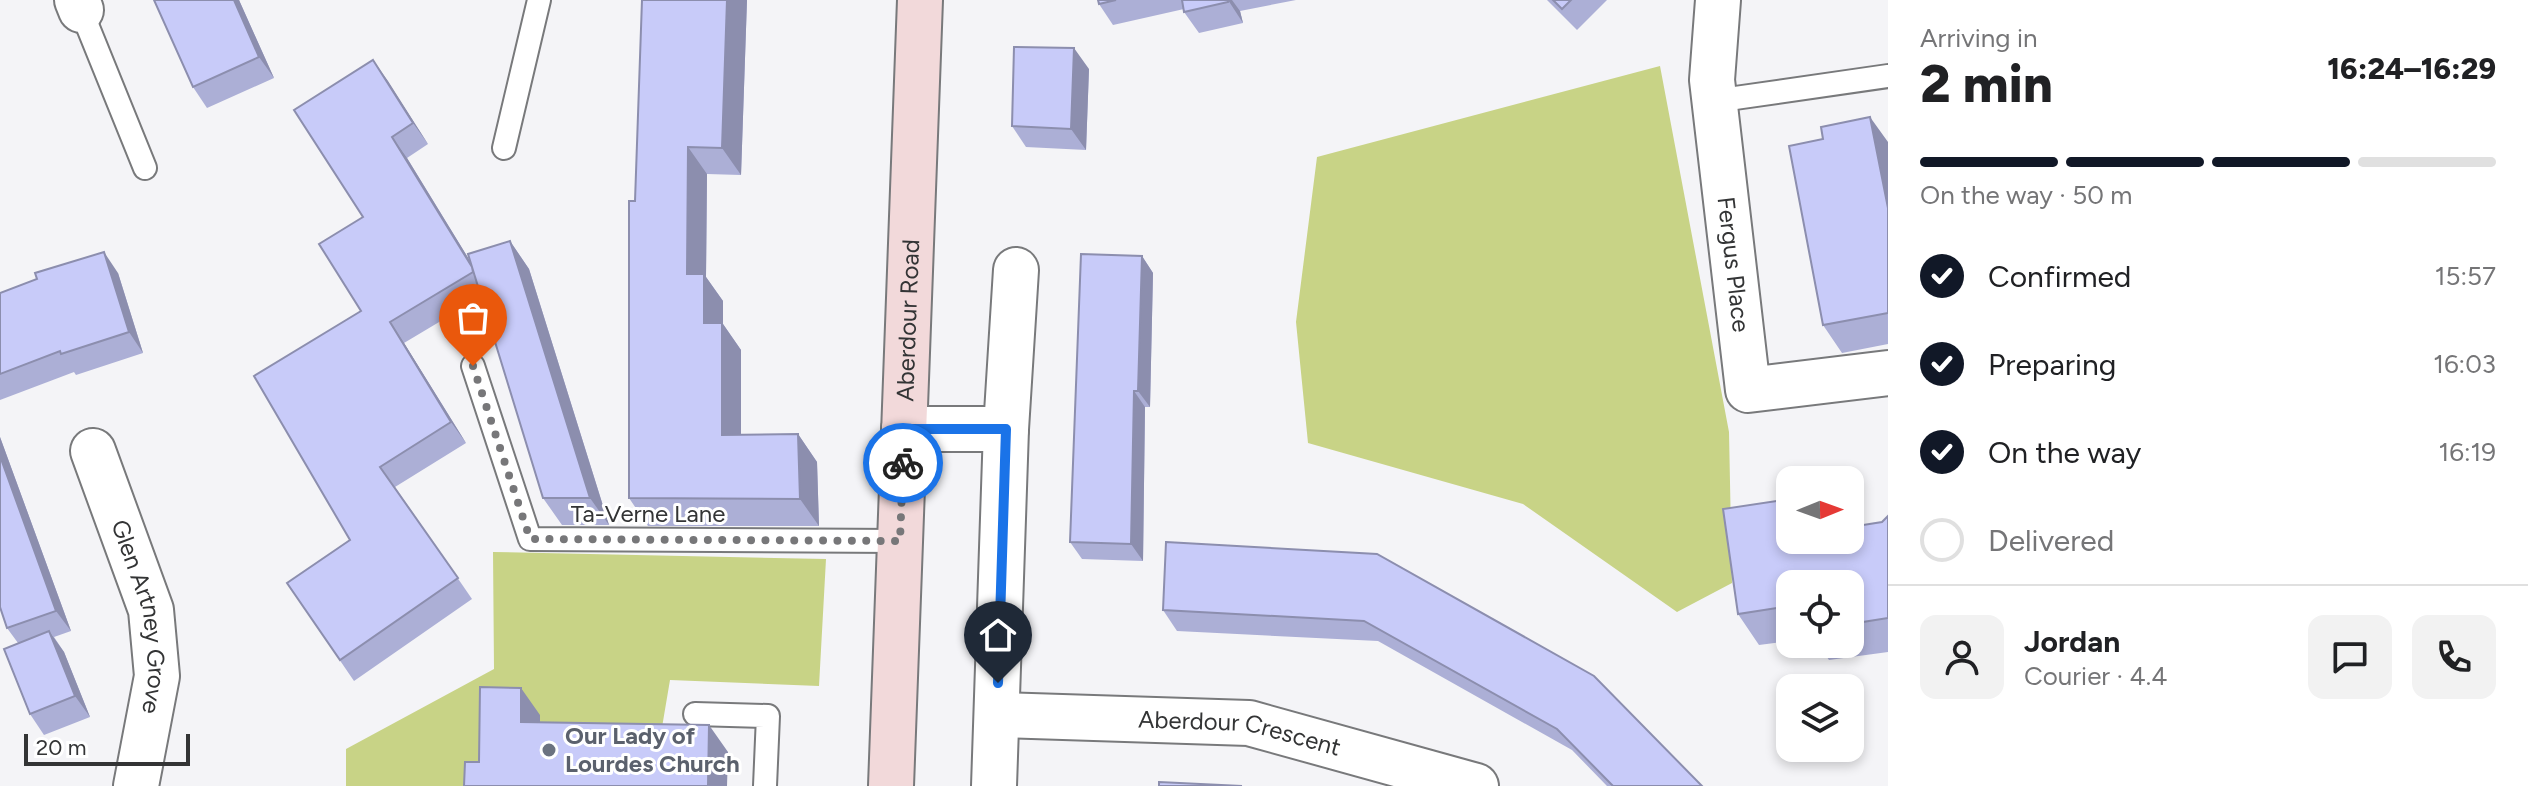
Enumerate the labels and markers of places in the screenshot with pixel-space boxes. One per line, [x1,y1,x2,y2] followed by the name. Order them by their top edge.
[439,284,507,366] pin
[964,601,1032,683] pin
[565,721,740,778] place label: Our Lady of Lourdes Church
[540,741,558,759] marker: Our Lady of Lourdes Church

